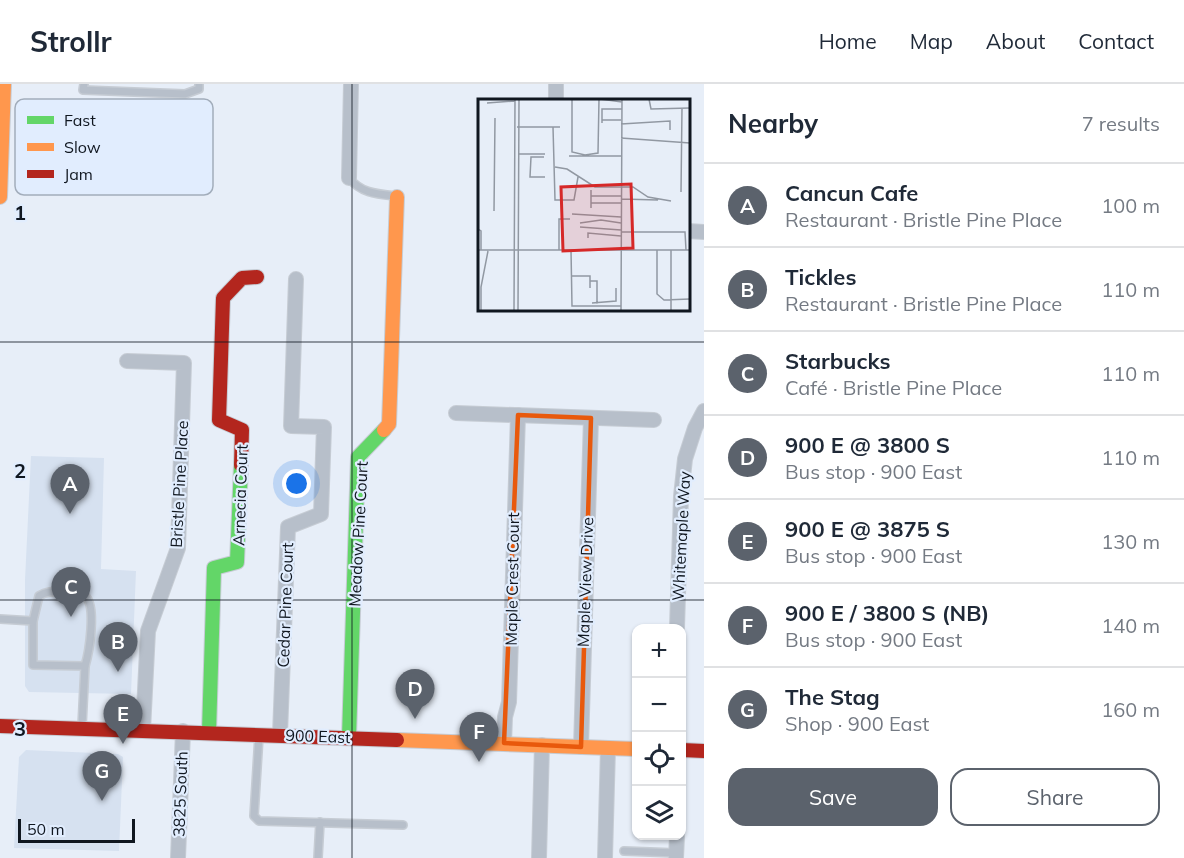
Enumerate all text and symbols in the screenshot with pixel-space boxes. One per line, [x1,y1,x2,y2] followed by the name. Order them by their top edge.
[30,24,112,59] text: Strollr
[819,28,877,54] text: Home
[910,28,953,54] text: Map
[986,28,1045,54] text: About
[1078,28,1154,54] text: Contact
[15,99,213,195] legend
[478,99,689,310] inset map
[728,107,818,140] text: Nearby
[64,110,96,130] text: Fast
[1082,111,1160,136] text: 7 results
[64,137,101,157] text: Slow
[64,164,93,184] text: Jam
[785,179,918,207] text: Cancun Cafe
[740,193,755,218] text: A
[1101,193,1160,218] text: 100 m
[14,200,26,225] text: 1
[785,207,1062,232] text: Restaurant · Bristle Pine Place
[785,263,856,291] text: Tickles
[741,277,754,302] text: B
[1101,277,1160,302] text: 110 m
[785,291,1062,316] text: Restaurant · Bristle Pine Place
[785,347,891,375] text: Starbucks
[741,361,754,386] text: C
[1101,361,1160,386] text: 110 m
[785,375,1002,400] text: Café · Bristle Pine Place
[166,420,192,548] street label: Bristle Pine Place
[785,431,950,459] text: 900 E @ 3800 S
[228,443,252,546] street label: Arnecia Court
[740,445,755,470] text: D
[1101,445,1160,470] text: 110 m
[14,458,26,483] text: 2
[785,459,962,484] text: Bus stop · 900 East
[344,460,372,607] street label: Meadow Pine Court
[50,464,90,514] pin: A
[282,469,311,498] your location
[668,470,694,601] street label: Whitemaple Way
[501,512,523,646] street label: Maple Crest Court
[785,515,950,543] text: 900 E @ 3875 S
[573,517,597,647] street label: Maple View Drive
[742,529,753,554] text: E
[1101,529,1160,554] text: 130 m
[273,542,297,668] street label: Cedar Pine Court
[785,543,962,568] text: Bus stop · 900 East
[52,568,90,617] pin: C
[785,599,989,627] text: 900 E / 3800 S (NB)
[742,613,753,638] text: F
[1101,613,1160,638] text: 140 m
[98,622,138,672] pin: B
[632,624,686,840] map controls
[632,624,686,678] button: +
[785,627,962,652] text: Bus stop · 900 East
[396,670,434,719] pin: D
[632,678,686,732] button: −
[785,683,880,711] text: The Stag
[104,694,142,744] pin: E
[740,697,755,722] text: G
[1101,697,1160,722] text: 160 m
[785,711,929,736] text: Shop · 900 East
[460,712,498,762] pin: F
[14,716,26,741] text: 3
[285,725,351,747] street label: 900 East
[632,732,686,786] button: locate
[169,751,191,837] street label: 3825 South
[82,752,122,801] pin: G
[728,768,938,826] button: Save
[950,768,1160,826] button: Share
[632,786,686,840] button: layers
[18,816,135,844] scale bar
[27,819,64,839] text: 50 m

